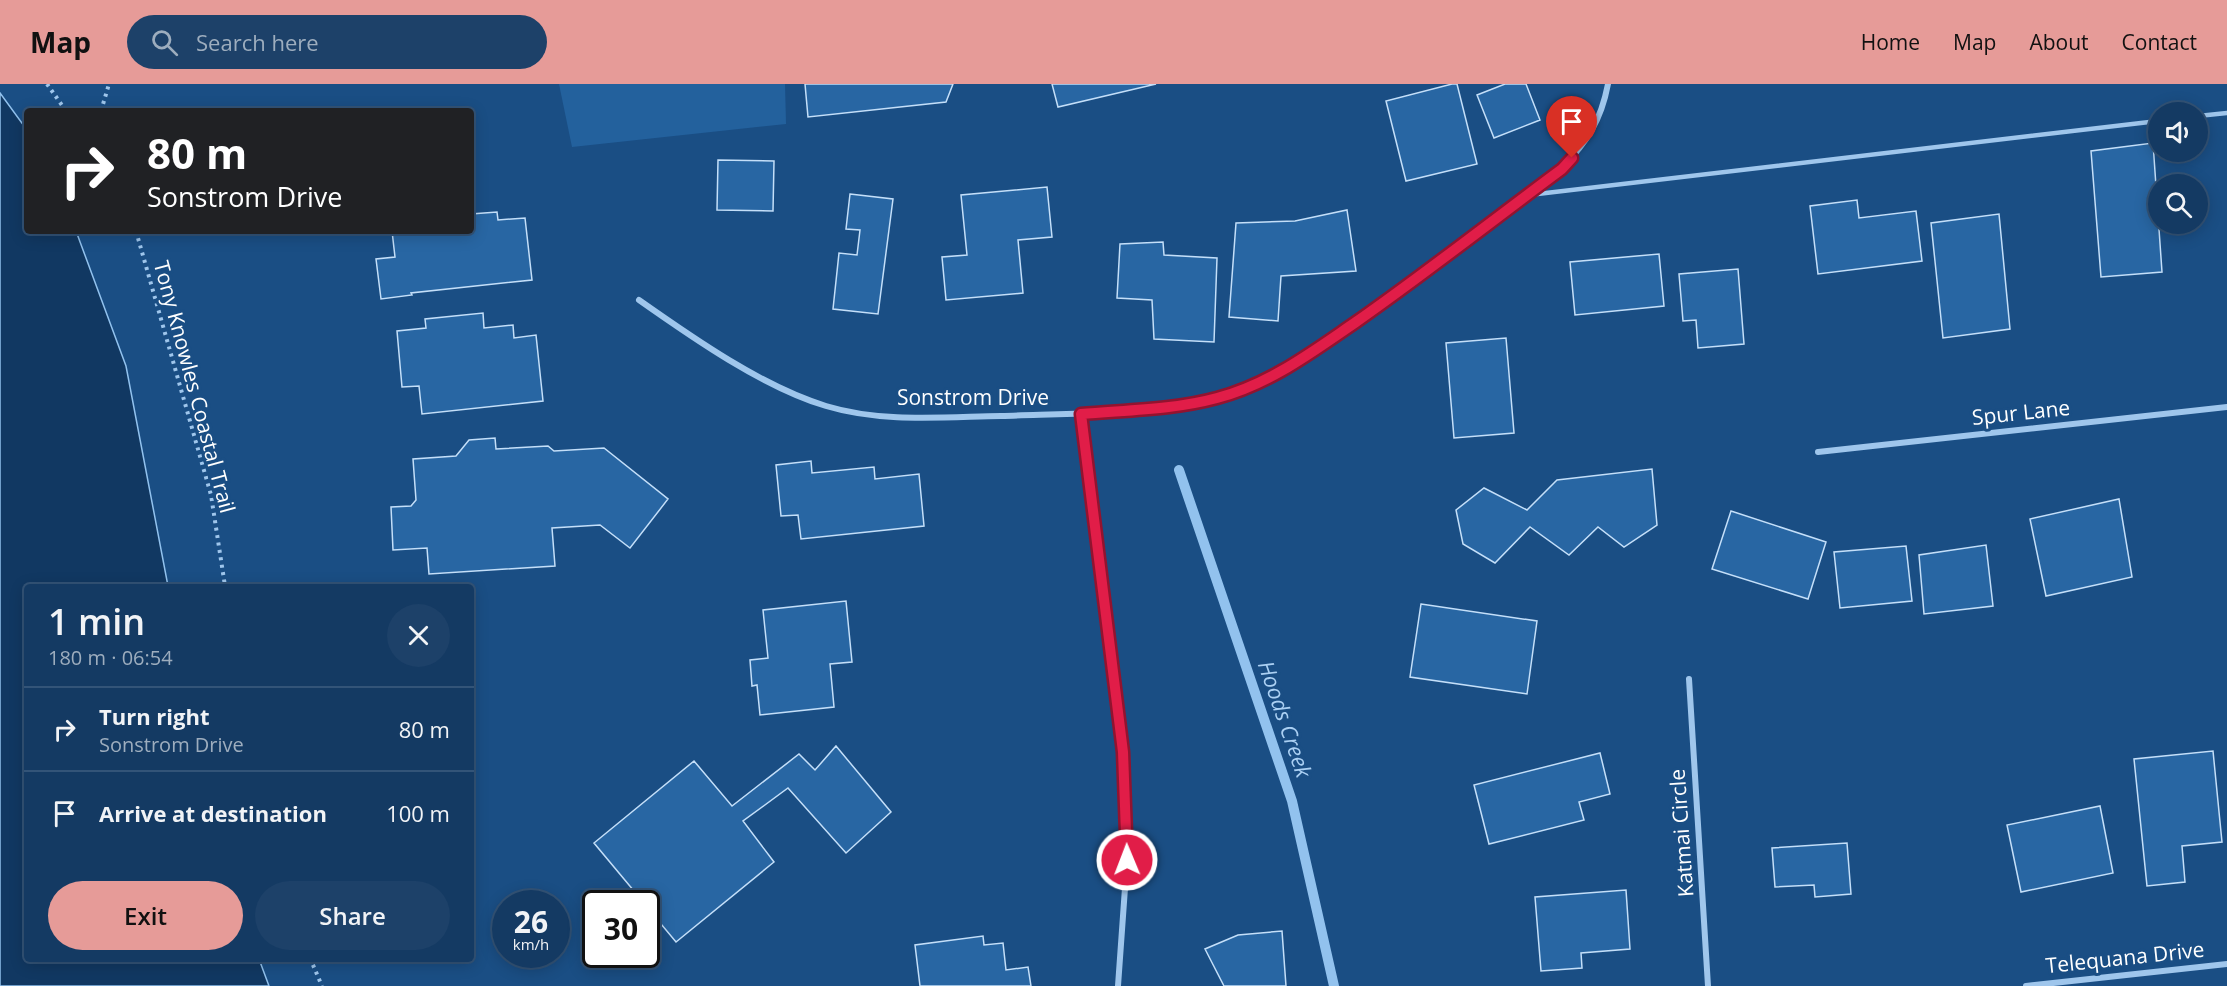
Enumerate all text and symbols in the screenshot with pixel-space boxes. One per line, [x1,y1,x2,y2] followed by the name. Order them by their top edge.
[127,15,547,69] search box
[30,23,91,61] text: Map
[148,26,181,59] icon: search
[196,27,319,57] text: Search here
[1861,28,1920,56] text: Home
[1953,28,1996,56] text: Map
[2029,28,2089,56] text: About
[2122,28,2197,56] text: Contact
[1546,96,1597,158] pin
[2148,102,2208,234] map controls
[2148,102,2208,162] button: sound
[1555,105,1588,138] icon: arrive
[147,124,247,181] text: 80 m
[48,132,126,210] icon: right
[2148,174,2208,234] button: search
[147,178,342,215] text: Sonstrom Drive
[148,257,242,516] street label: Tony Knowles Coastal Trail
[897,383,1049,411] street label: Sonstrom Drive
[1970,393,2071,431] street label: Spur Lane
[48,597,145,646] text: 1 min
[387,604,450,667] button: close
[48,644,173,671] text: 180 m · 06:54
[1252,656,1320,782] water label: Hoods Creek
[99,701,210,731] text: Turn right
[48,713,81,746] icon: right
[399,714,450,744] text: 80 m
[99,731,244,758] text: Sonstrom Drive
[1663,768,1699,898] street label: Katmai Circle
[48,797,81,830] icon: arrive
[99,798,327,828] text: Arrive at destination
[386,798,450,828] text: 100 m
[1095,828,1159,892] position arrow
[48,881,243,950] button: Exit
[255,881,450,950] button: Share
[582,890,660,968] speed limit sign: 30
[514,901,548,942] text: 26
[513,934,549,954] text: km/h
[2044,935,2206,979] street label: Telequana Drive

